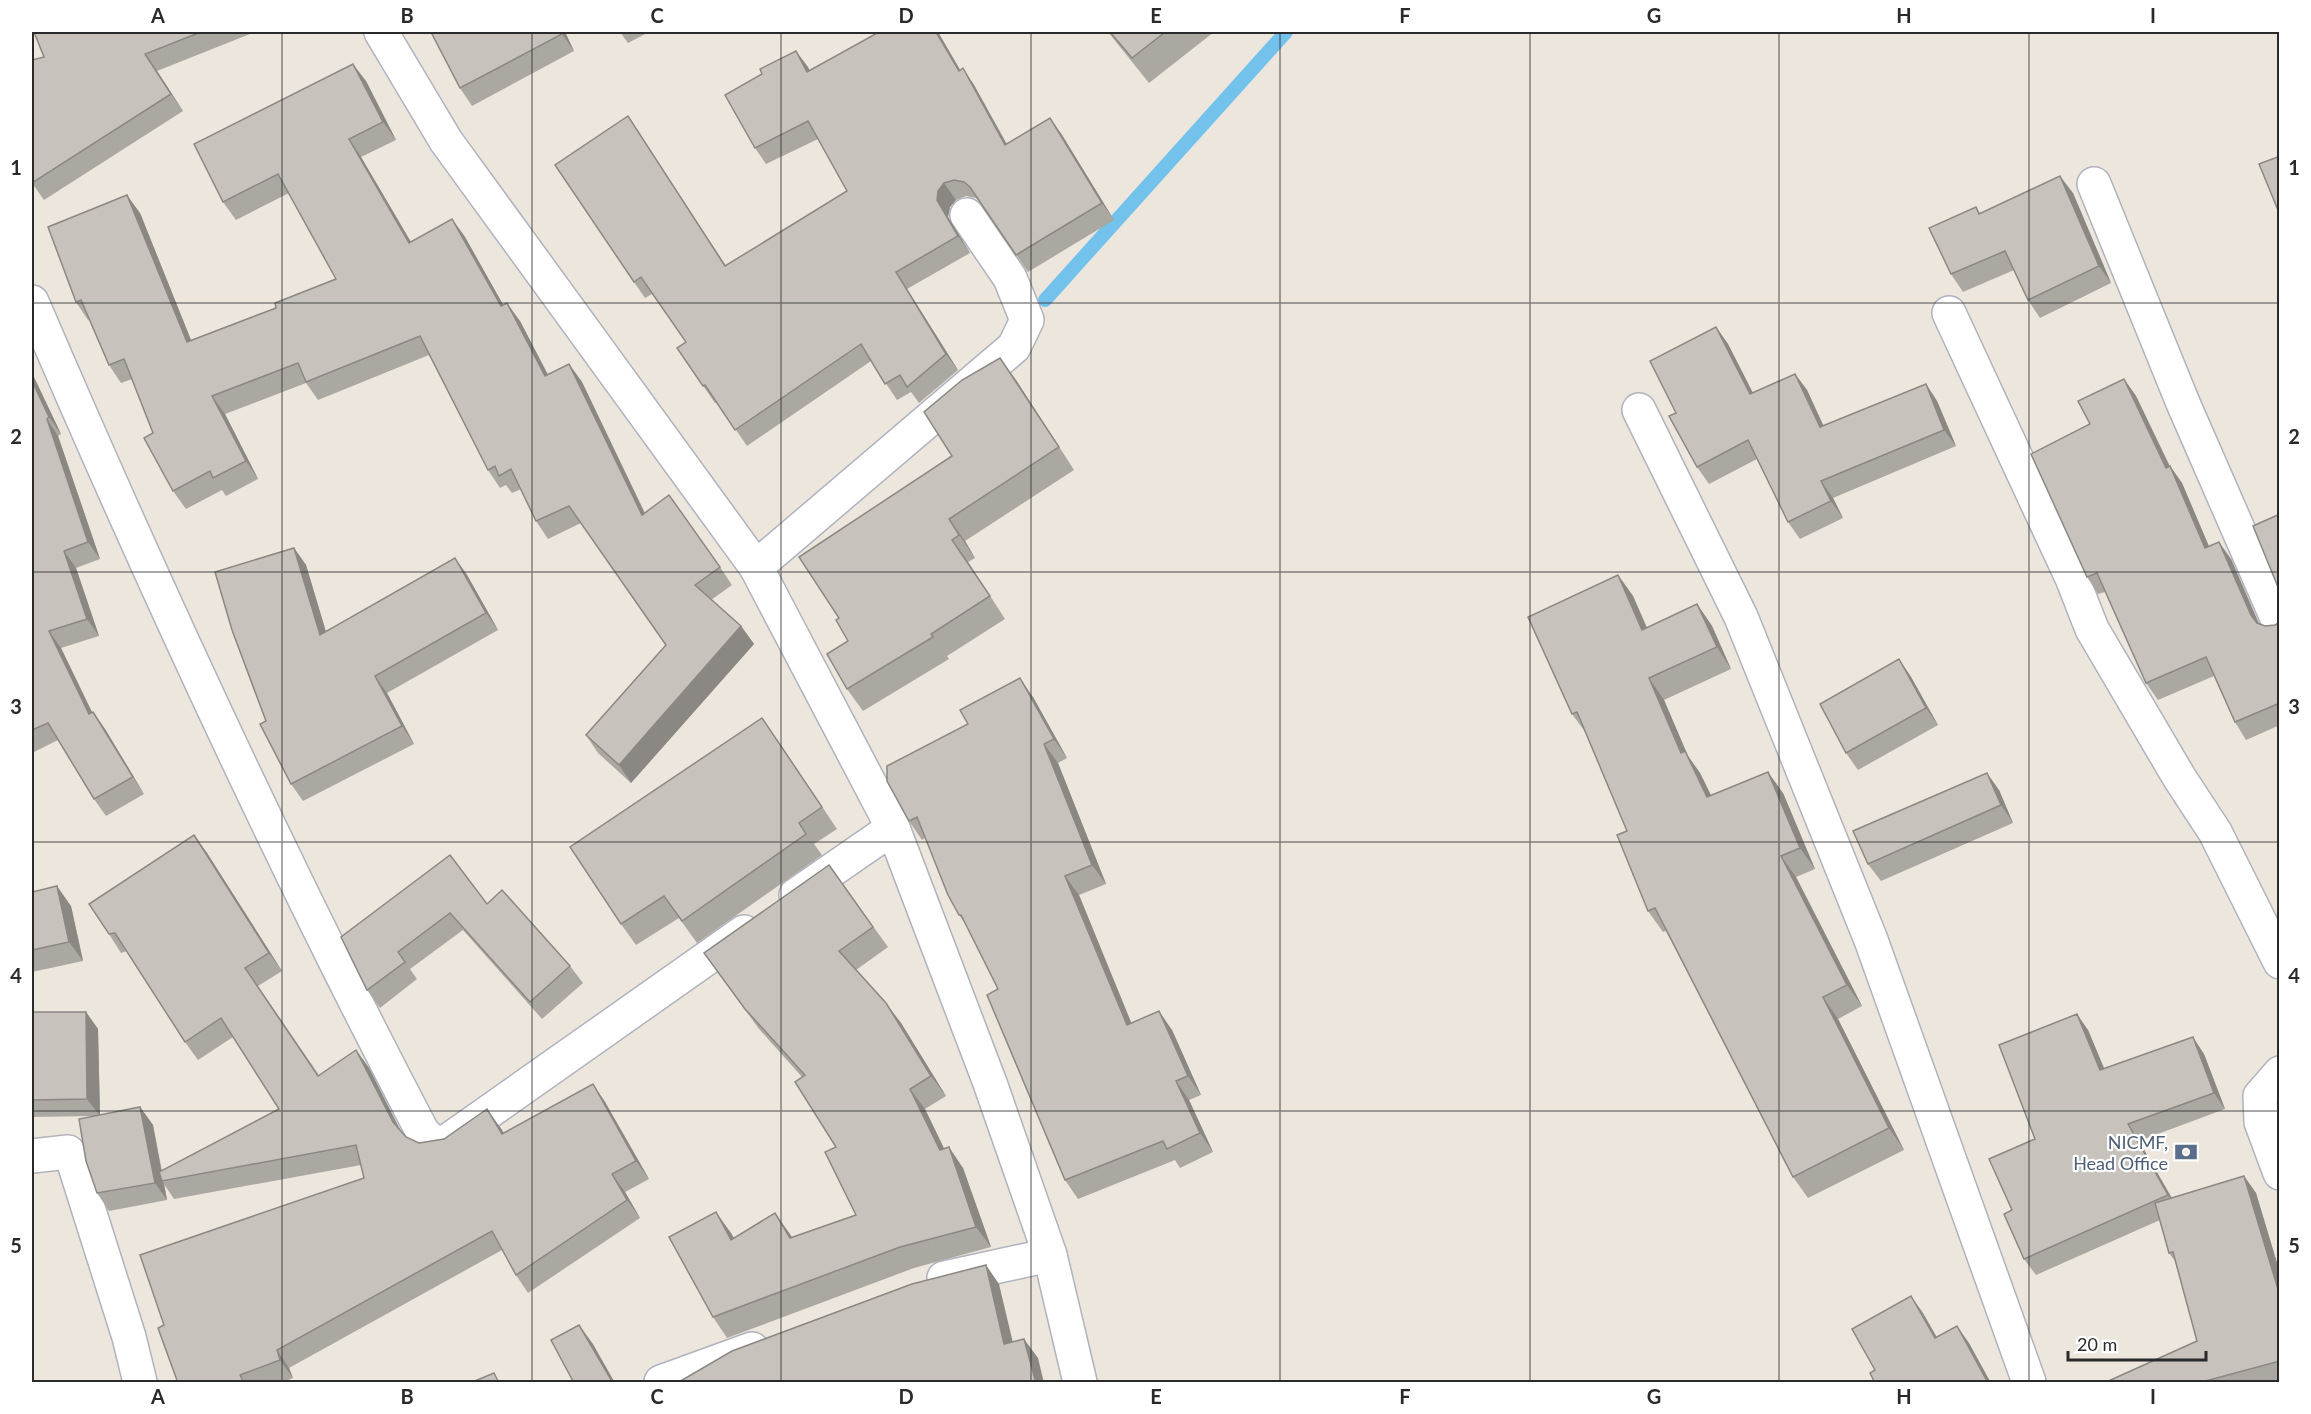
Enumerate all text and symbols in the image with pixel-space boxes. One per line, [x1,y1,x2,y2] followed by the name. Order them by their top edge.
[150,3,165,27] text: A
[400,3,414,27] text: B
[650,3,664,27] text: C
[898,3,914,27] text: D
[1150,3,1162,27] text: E
[1399,3,1411,27] text: F
[1647,3,1661,27] text: G
[1896,3,1912,27] text: H
[2150,3,2156,27] text: I
[10,155,22,179] text: 1
[2288,155,2300,179] text: 1
[10,424,22,448] text: 2
[2288,424,2300,448] text: 2
[10,694,22,718] text: 3
[2288,694,2300,718] text: 3
[10,963,22,987] text: 4
[2288,963,2300,987] text: 4
[2073,1131,2168,1174] place label: NICMF, Head Office
[2173,1139,2199,1165] bank icon: NICMF, Head Office
[10,1233,22,1257] text: 5
[2288,1233,2300,1257] text: 5
[2068,1324,2206,1362] scale bar
[2077,1333,2117,1355] text: 20 m
[150,1384,165,1408] text: A
[400,1384,414,1408] text: B
[650,1384,664,1408] text: C
[898,1384,914,1408] text: D
[1150,1384,1162,1408] text: E
[1399,1384,1411,1408] text: F
[1647,1384,1661,1408] text: G
[1896,1384,1912,1408] text: H
[2150,1384,2156,1408] text: I

